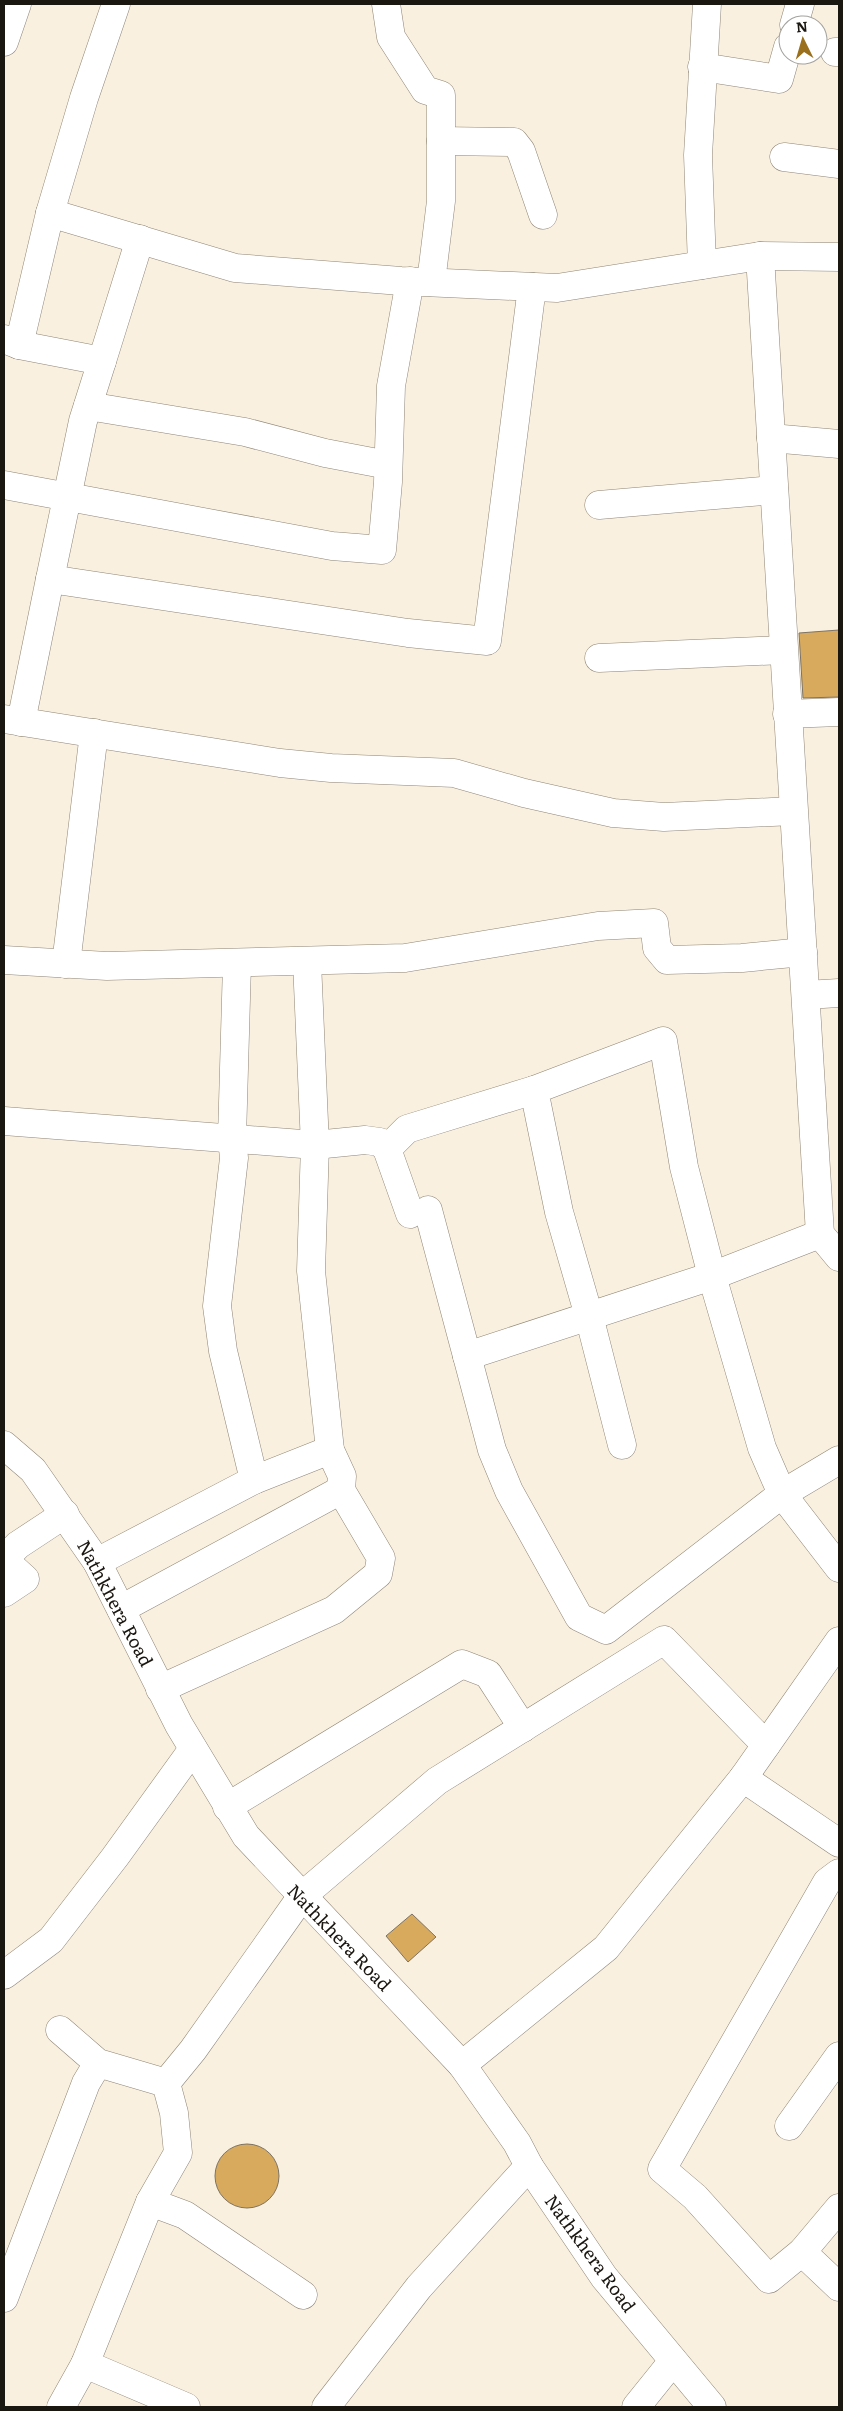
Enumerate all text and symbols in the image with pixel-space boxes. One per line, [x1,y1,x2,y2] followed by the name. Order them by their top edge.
[778,15,828,65] north arrow
[795,16,809,37] text: N
[71,1535,161,1671] street label: Nathkhera Road
[282,1877,398,1997] street label: Nathkhera Road
[539,2188,643,2318] street label: Nathkhera Road

